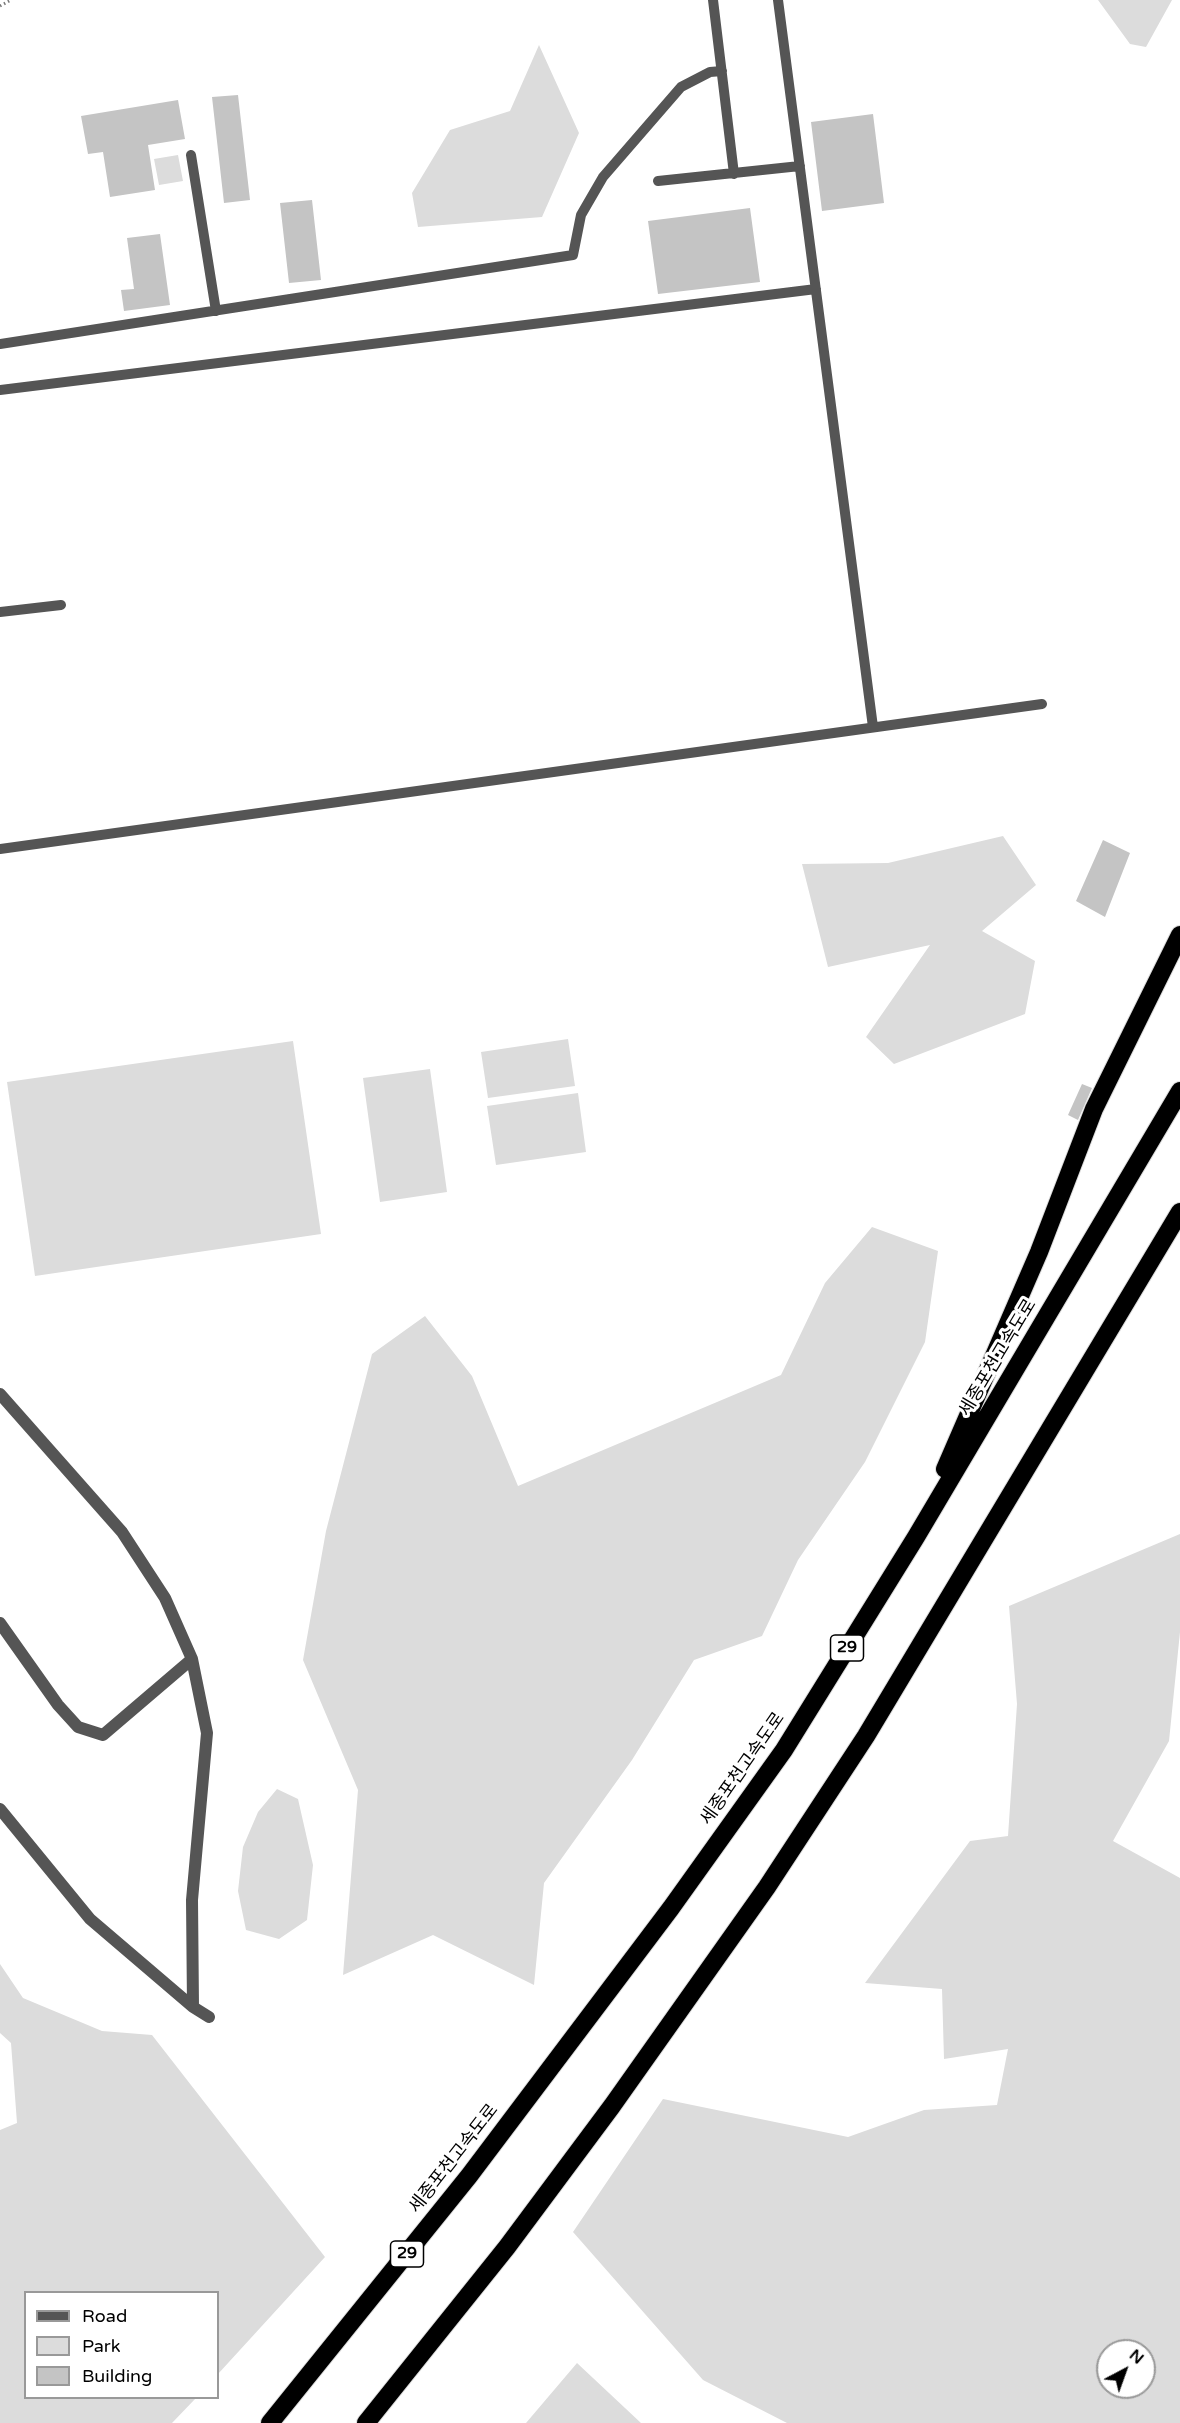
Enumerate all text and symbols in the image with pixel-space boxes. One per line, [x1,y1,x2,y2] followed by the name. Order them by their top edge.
[955,1296,1041,1420] street label: 세종포천고속도로
[830,1635,864,1661] road number: 29
[696,1709,790,1829] street label: 세종포천고속도로
[405,2100,503,2218] street label: 세종포천고속도로
[390,2241,424,2267] road number: 29
[24,2291,219,2399] legend
[82,2305,127,2327] text: Road
[82,2335,120,2357] text: Park
[1096,2339,1156,2399] north arrow
[1125,2345,1148,2369] text: N
[82,2365,152,2387] text: Building

